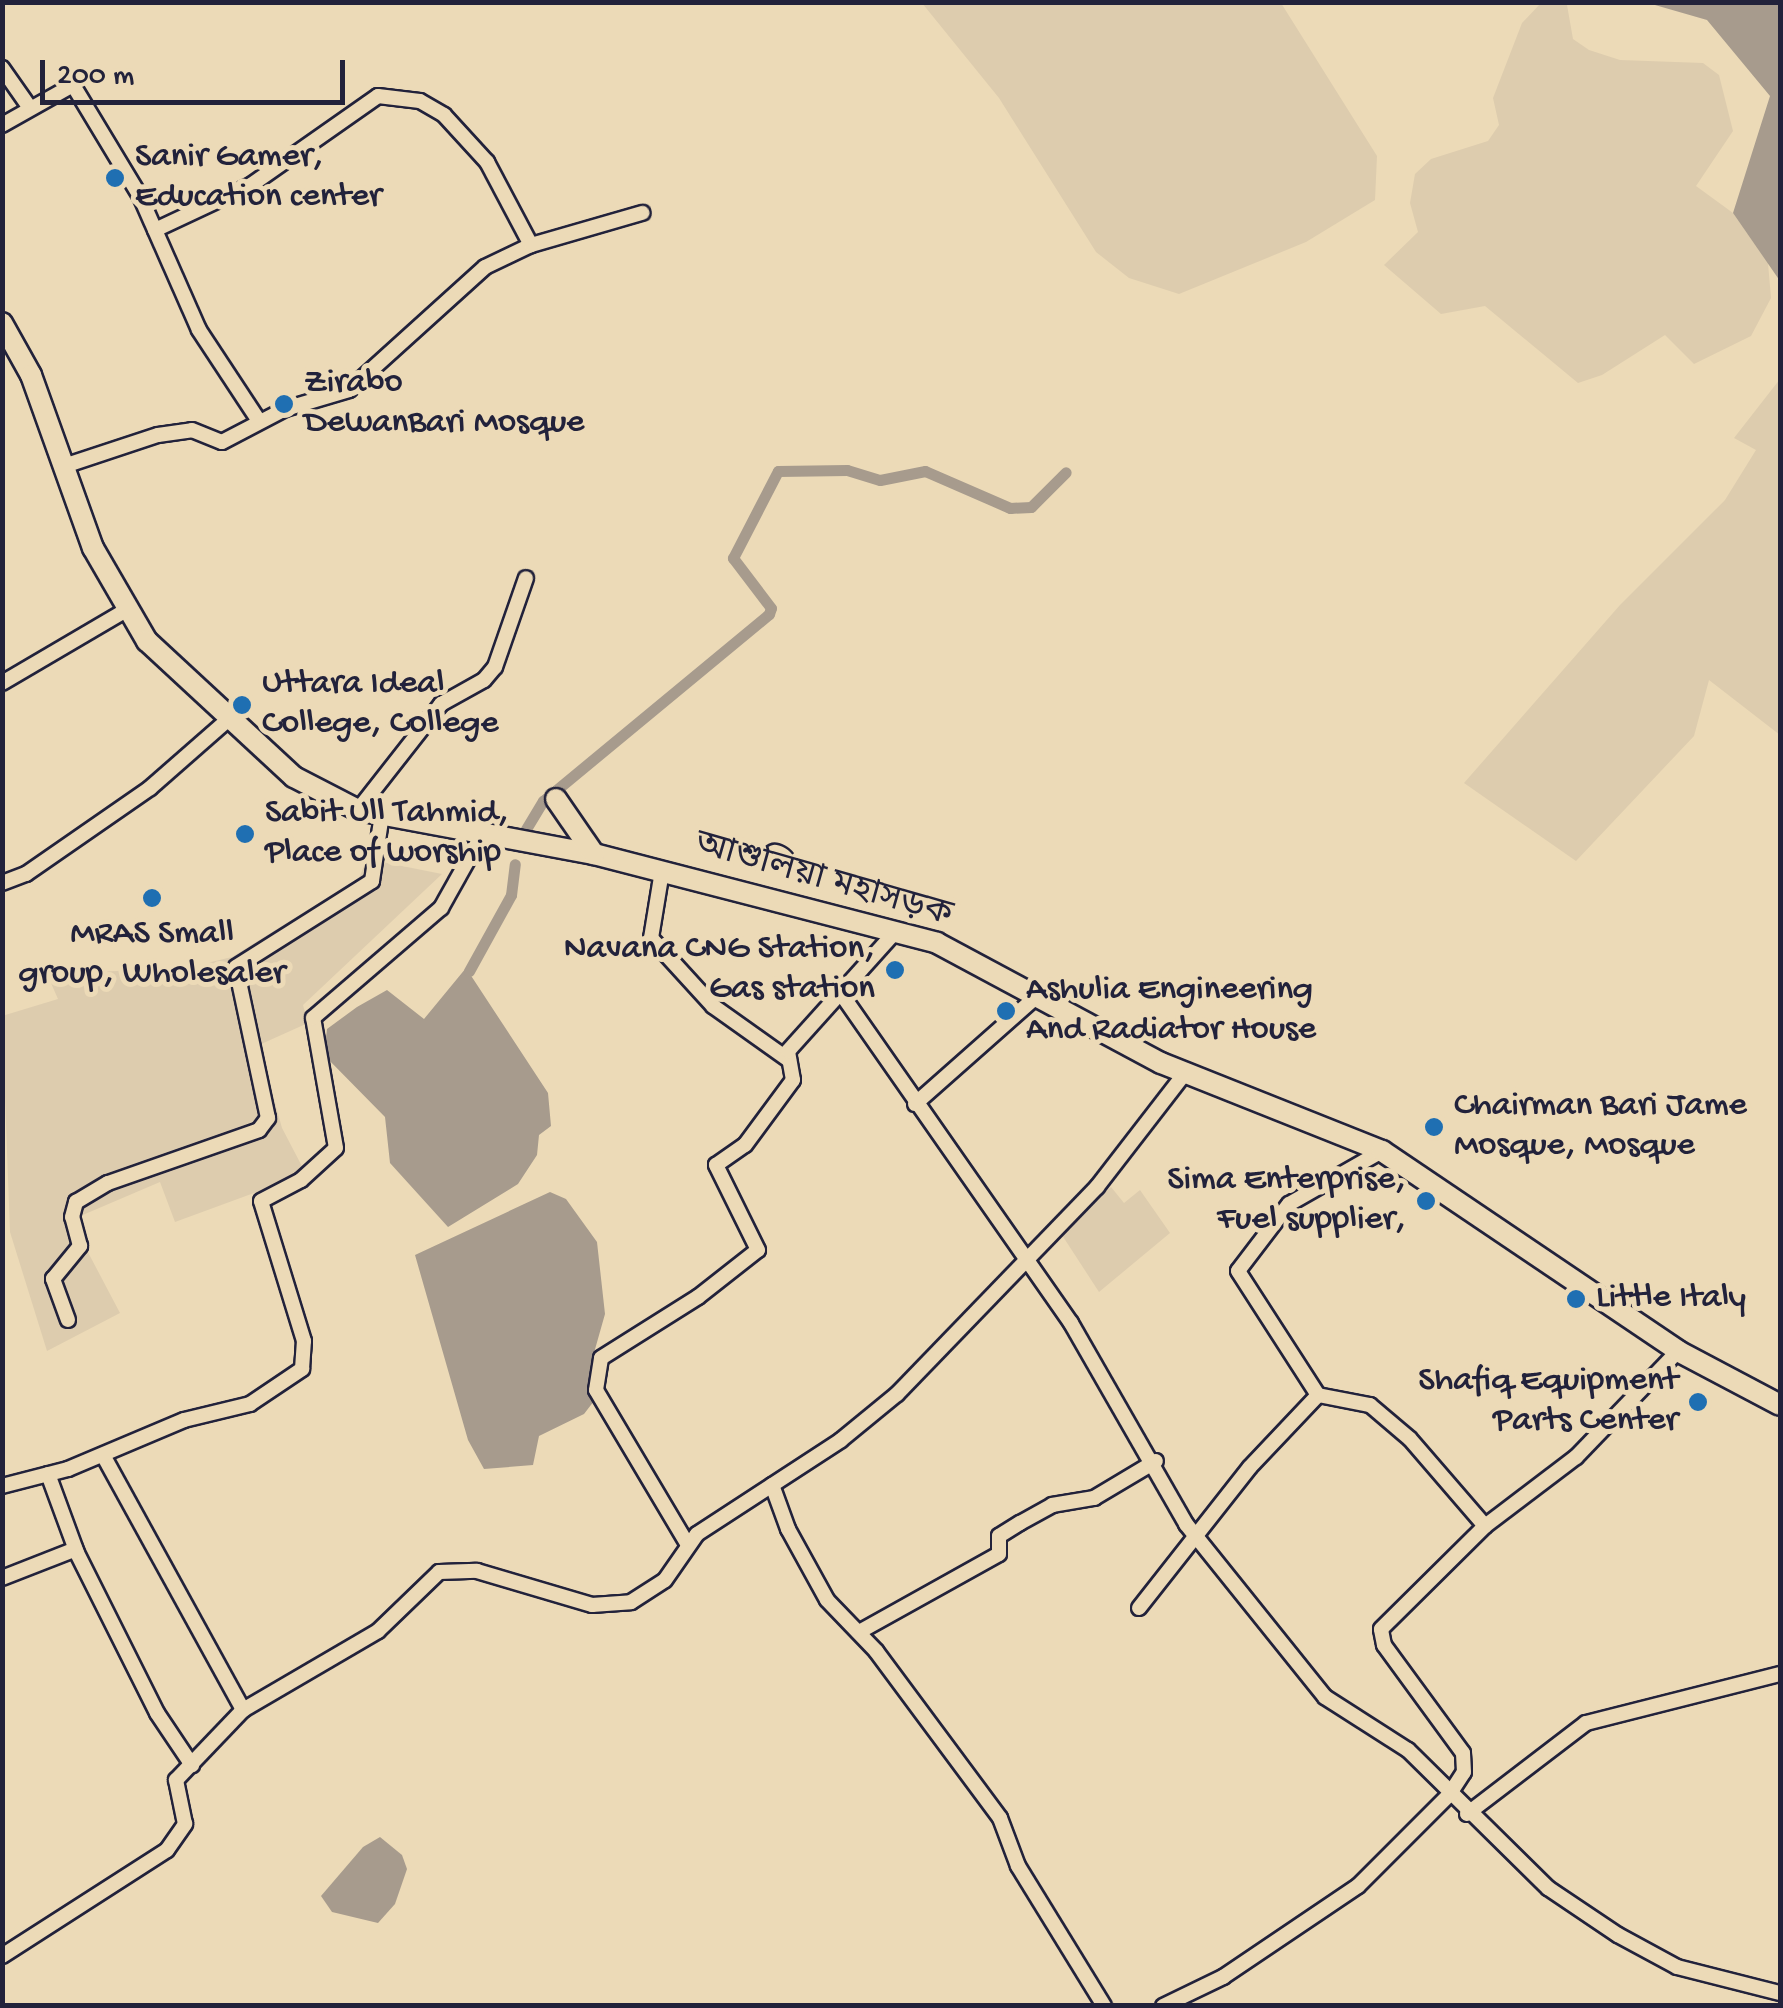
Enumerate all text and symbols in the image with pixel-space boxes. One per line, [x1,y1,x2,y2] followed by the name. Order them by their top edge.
[45,40,350,102] scale bar
[57,60,134,95] text: 200 m
[135,137,381,219] place label: Sanir Gamer, Education center
[104,167,126,189] marker: Sanir Gamer, Education center
[304,363,584,445] place label: Zirabo DewanBari Mosque
[273,393,295,415] marker: Zirabo DewanBari Mosque
[262,664,498,746] place label: Uttara Ideal College, College
[231,694,253,716] marker: Uttara Ideal College, College
[265,793,509,875] place label: Sabit Ull Tahmid, Place of worship
[234,823,256,845] marker: Sabit Ull Tahmid, Place of worship
[689,825,957,939] street label: আশুলিয়া মহাসড়ক
[141,887,163,909] marker: MRAS Small group, Wholesaler
[19,914,285,996] place label: MRAS Small group, Wholesaler
[564,929,875,1011] place label: Navana CNG Station, Gas station
[884,959,906,981] marker: Navana CNG Station, Gas station
[1026,970,1316,1052] place label: Ashulia Engineering And Radiator House
[995,1000,1017,1022] marker: Ashulia Engineering And Radiator House
[1454,1086,1747,1168] place label: Chairman Bari Jame Mosque, Mosque
[1423,1116,1445,1138] marker: Chairman Bari Jame Mosque, Mosque
[1167,1160,1406,1242] place label: Sima Enterprise, Fuel supplier,
[1415,1190,1437,1212] marker: Sima Enterprise, Fuel supplier,
[1596,1278,1746,1320] place label: Little Italy
[1565,1288,1587,1310] marker: Little Italy
[1418,1361,1678,1443] place label: Shafiq Equipment Parts Center
[1687,1391,1709,1413] marker: Shafiq Equipment Parts Center

